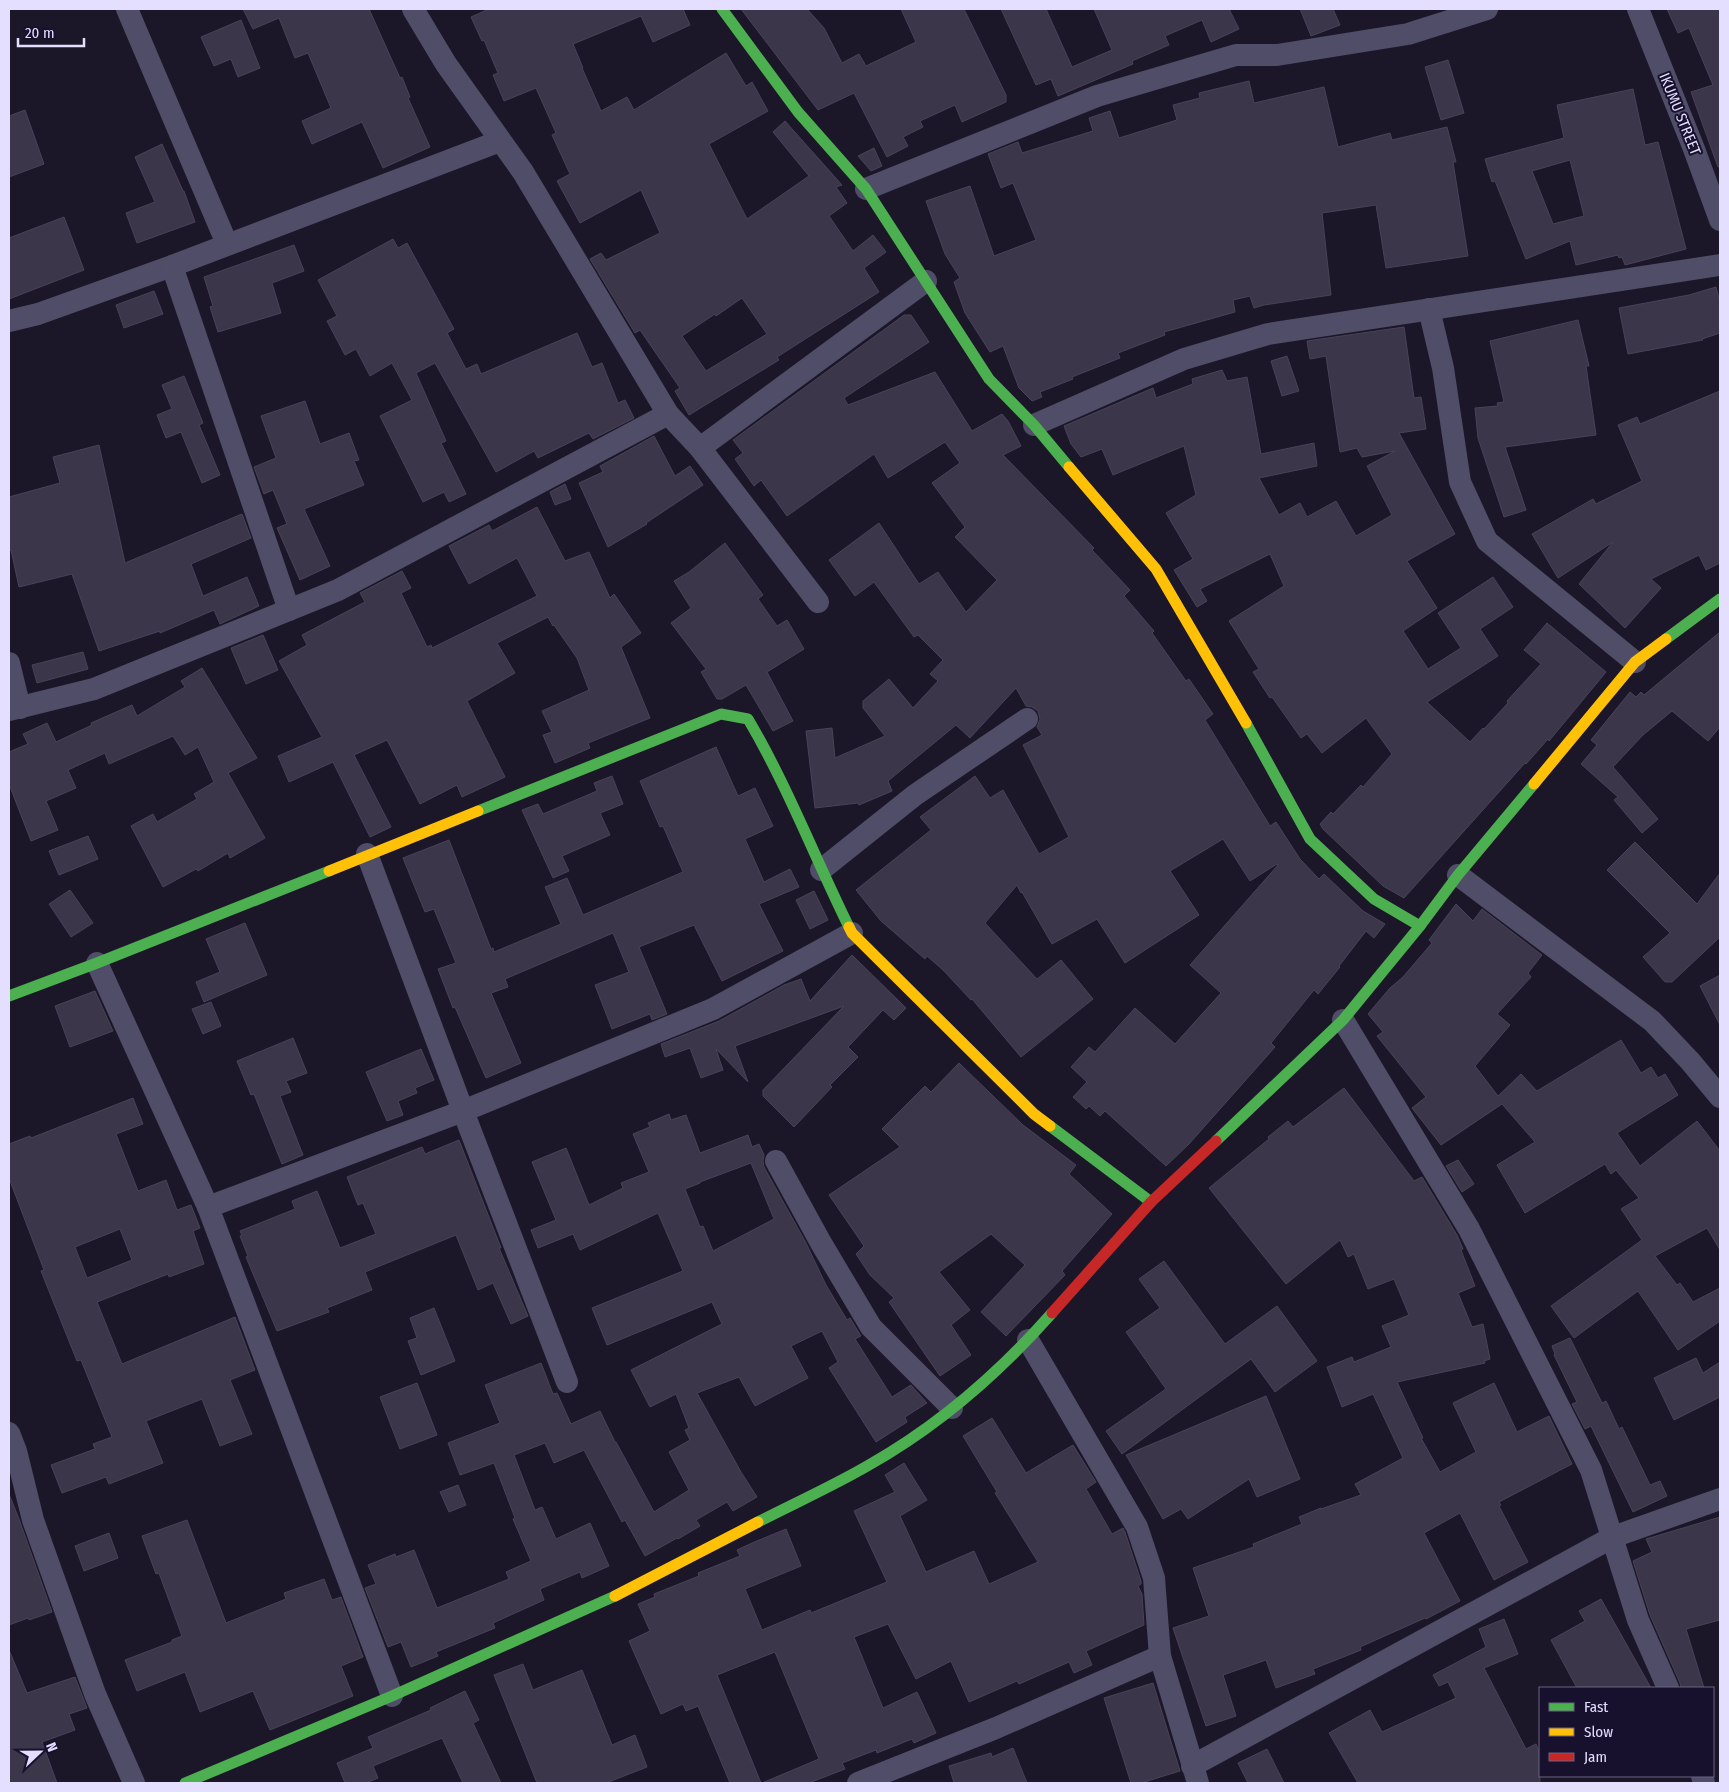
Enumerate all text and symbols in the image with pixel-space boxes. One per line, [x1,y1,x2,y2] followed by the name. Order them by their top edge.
[18,15,84,47] scale bar
[25,24,55,42] text: 20 m
[1655,70,1705,158] street label: IKUMU STREET
[1539,1687,1714,1777] legend
[1584,1698,1608,1716] text: Fast
[1584,1723,1613,1741] text: Slow
[15,1727,65,1777] north arrow
[42,1740,61,1754] text: N
[1584,1748,1607,1766] text: Jam

